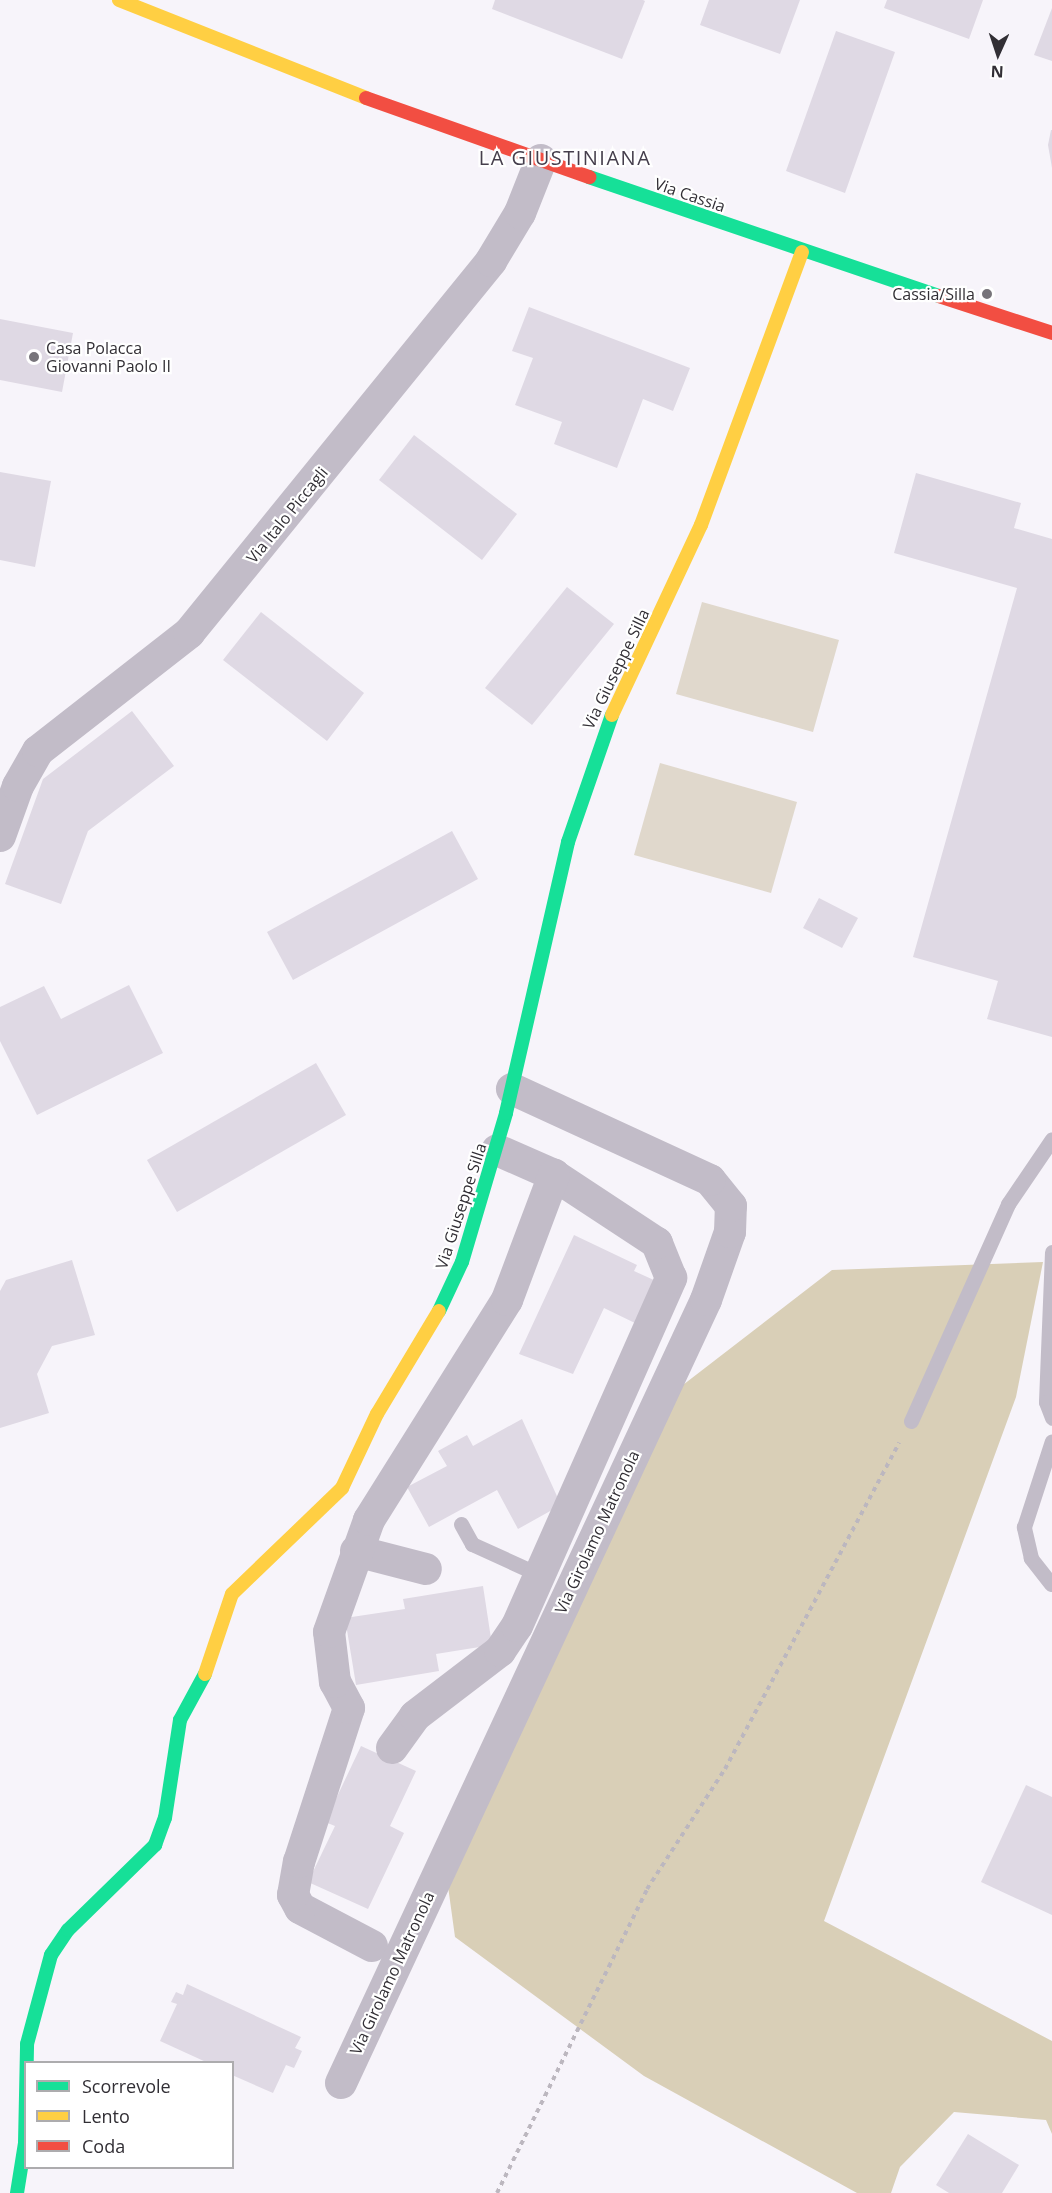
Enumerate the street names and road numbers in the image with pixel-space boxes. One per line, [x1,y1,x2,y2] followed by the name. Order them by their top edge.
[652,174,728,216] street label: Via Cassia
[242,463,332,567] street label: Via Italo Piccagli
[579,606,653,732] street label: Via Giuseppe Silla
[432,1141,490,1271] street label: Via Giuseppe Silla
[551,1448,643,1616] street label: Via Girolamo Matronola
[346,1889,438,2057] street label: Via Girolamo Matronola

